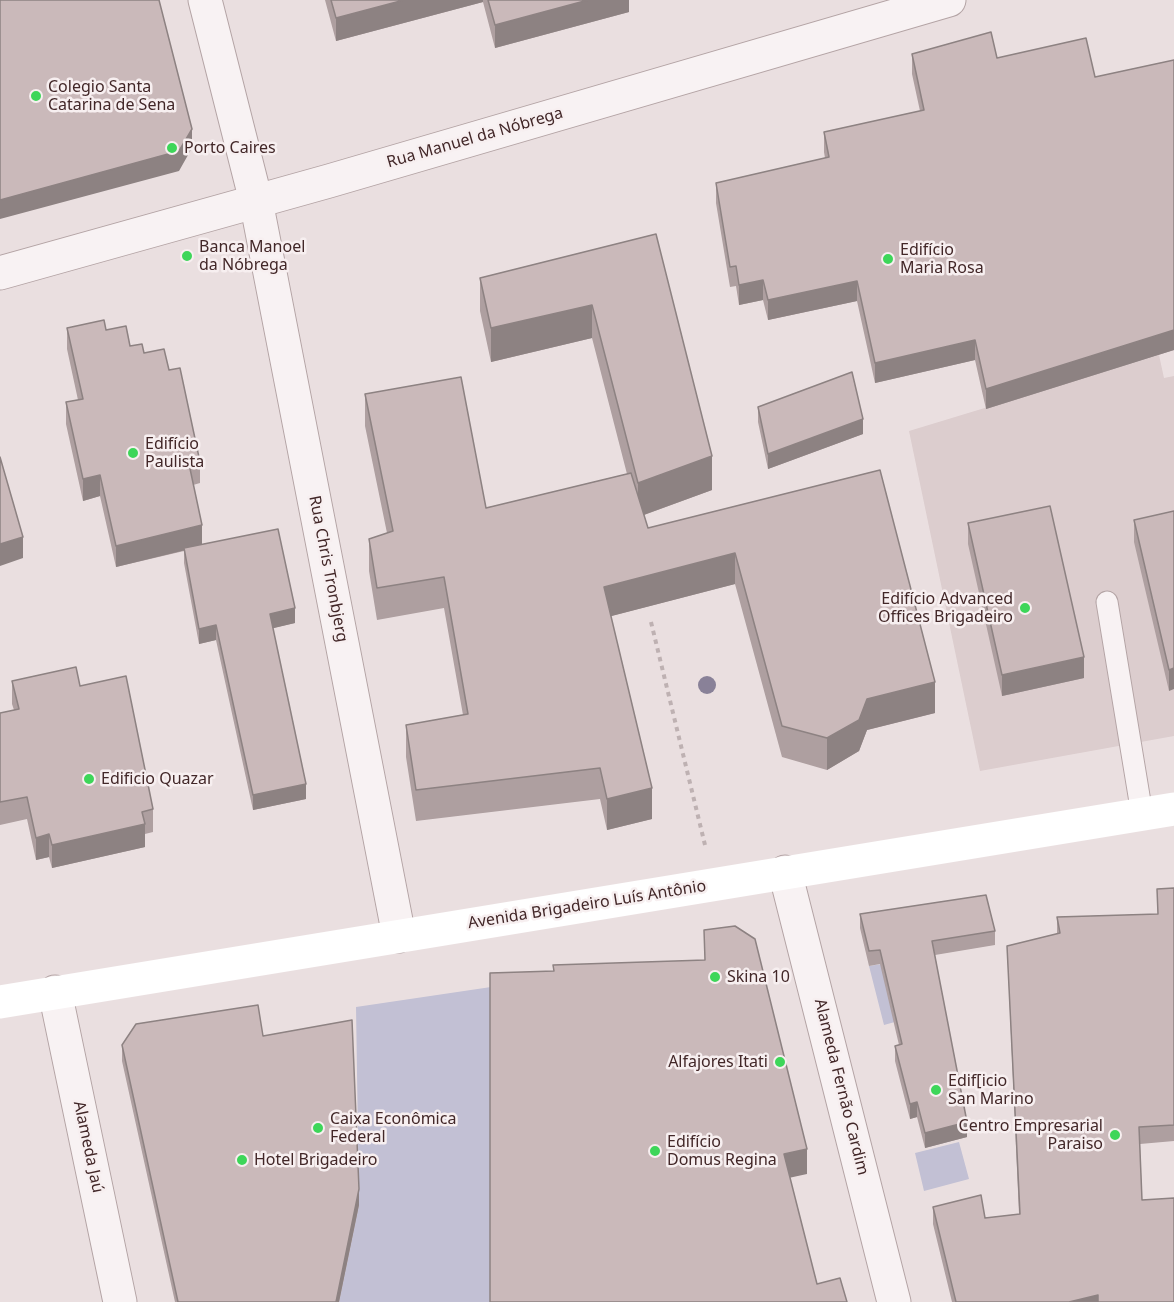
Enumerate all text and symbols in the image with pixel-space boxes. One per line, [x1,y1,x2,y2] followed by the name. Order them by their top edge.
[48,77,175,115] place label: Colegio Santa Catarina de Sena
[29,89,43,103] marker: Colegio Santa Catarina de Sena
[385,104,565,172] street label: Rua Manuel da Nóbrega
[184,138,276,158] place label: Porto Caires
[165,141,179,155] marker: Porto Caires
[199,237,305,275] place label: Banca Manoel da Nóbrega
[900,240,984,278] place label: Edifício Maria Rosa
[180,249,194,263] marker: Banca Manoel da Nóbrega
[881,252,895,266] marker: Edifício Maria Rosa
[145,434,204,472] place label: Edifício Paulista
[126,446,140,460] marker: Edifício Paulista
[304,494,352,644] street label: Rua Chris Tronbjerg
[878,589,1013,627] place label: Edifício Advanced Offices Brigadeiro
[1018,601,1032,615] marker: Edifício Advanced Offices Brigadeiro
[101,769,214,789] place label: Edificio Quazar
[82,772,96,786] marker: Edificio Quazar
[467,877,707,933] street label: Avenida Brigadeiro Luís Antônio
[727,967,790,987] place label: Skina 10
[708,970,722,984] marker: Skina 10
[810,997,872,1177] street label: Alameda Fernão Cardim
[668,1052,768,1072] place label: Alfajores Itati
[773,1055,787,1069] marker: Alfajores Itati
[948,1071,1034,1109] place label: Edif[icio San Marino
[929,1083,943,1097] marker: Edif[icio San Marino
[69,1099,107,1195] street label: Alameda Jaú
[330,1109,456,1147] place label: Caixa Econômica Federal
[959,1116,1103,1154] place label: Centro Empresarial Paraiso
[311,1121,325,1135] marker: Caixa Econômica Federal
[1108,1128,1122,1142] marker: Centro Empresarial Paraiso
[667,1132,777,1170] place label: Edifício Domus Regina
[648,1144,662,1158] marker: Edifício Domus Regina
[254,1150,378,1170] place label: Hotel Brigadeiro
[235,1153,249,1167] marker: Hotel Brigadeiro

